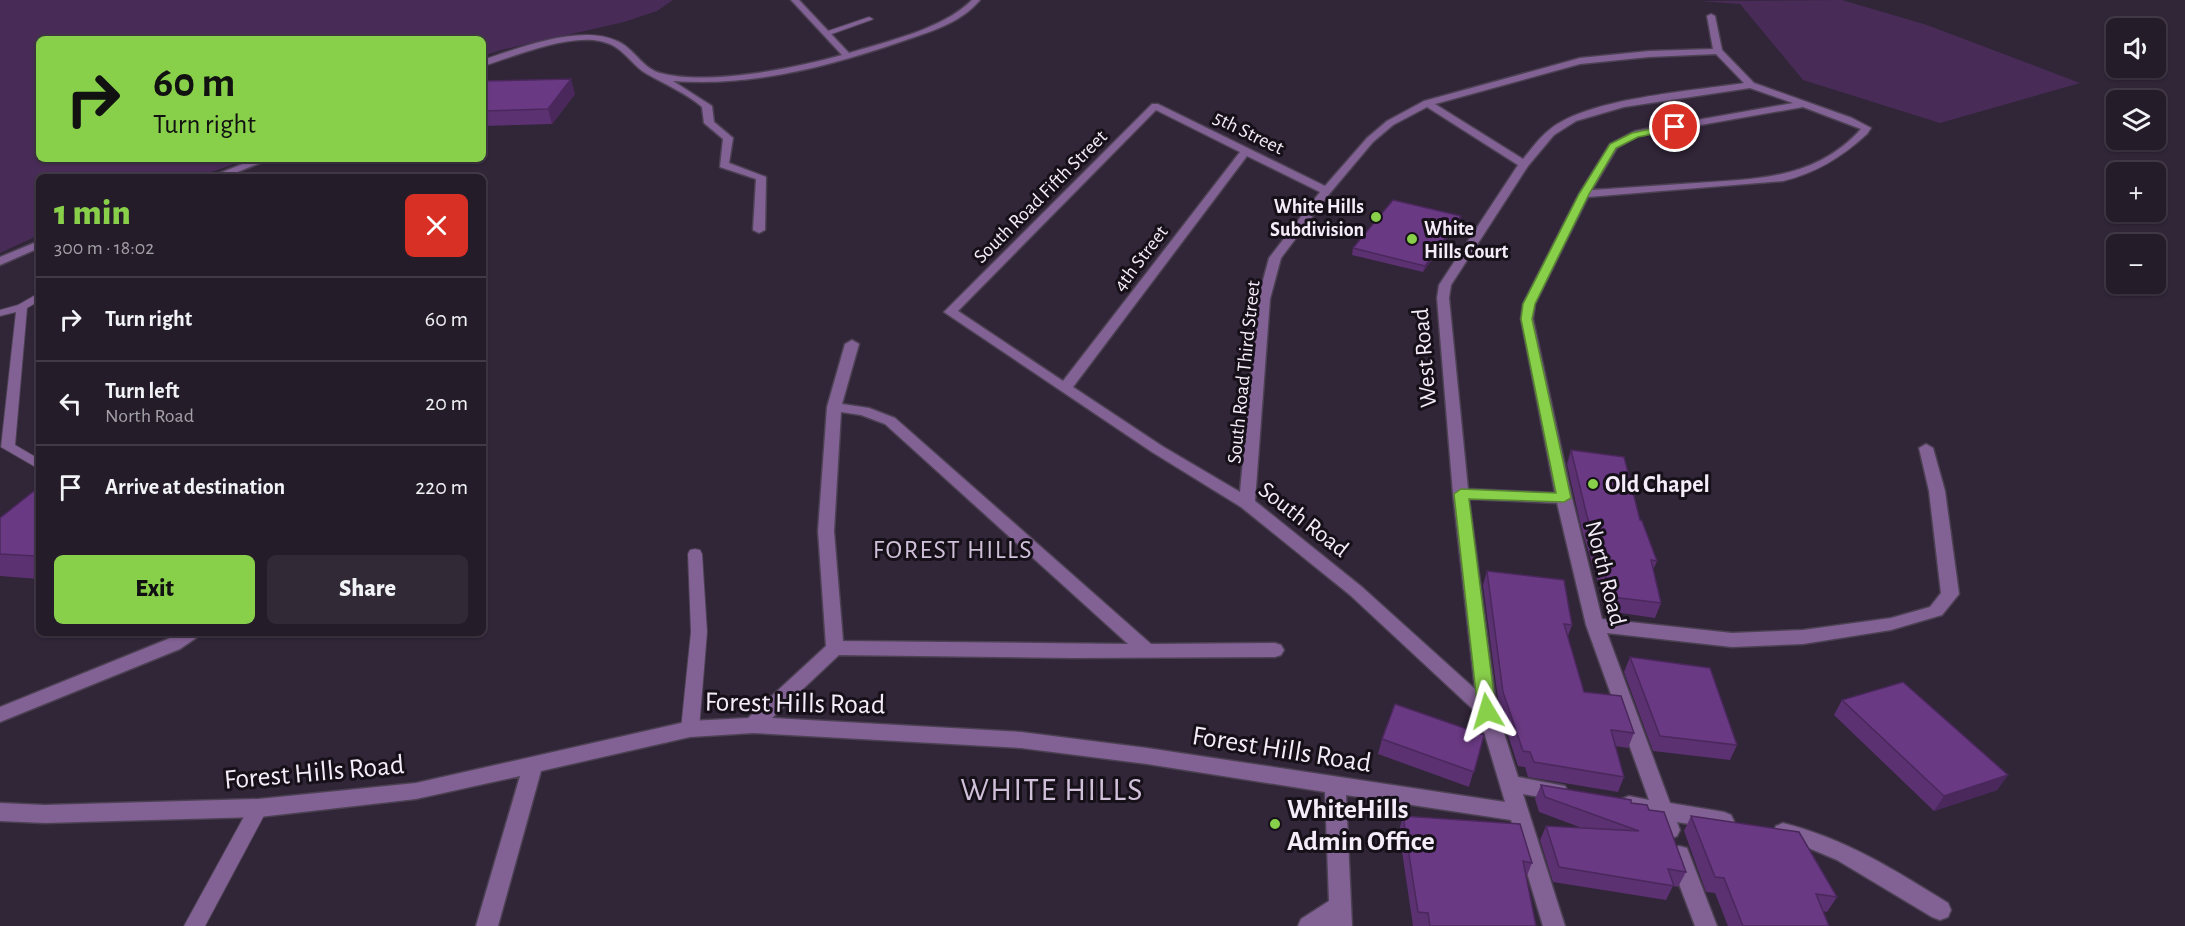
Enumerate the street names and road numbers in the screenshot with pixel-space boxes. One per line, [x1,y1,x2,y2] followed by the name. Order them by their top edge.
[1210,107,1287,159] street label: 5th Street
[970,126,1112,267] street label: South Road Fifth Street
[1110,221,1172,295] street label: 4th Street
[1224,279,1264,465] street label: South Road Third Street
[1409,307,1441,409] street label: West Road
[1254,477,1353,562] street label: South Road
[1580,518,1630,628] street label: North Road
[704,688,886,720] street label: Forest Hills Road
[1190,722,1373,778] street label: Forest Hills Road
[223,751,405,795] street label: Forest Hills Road

